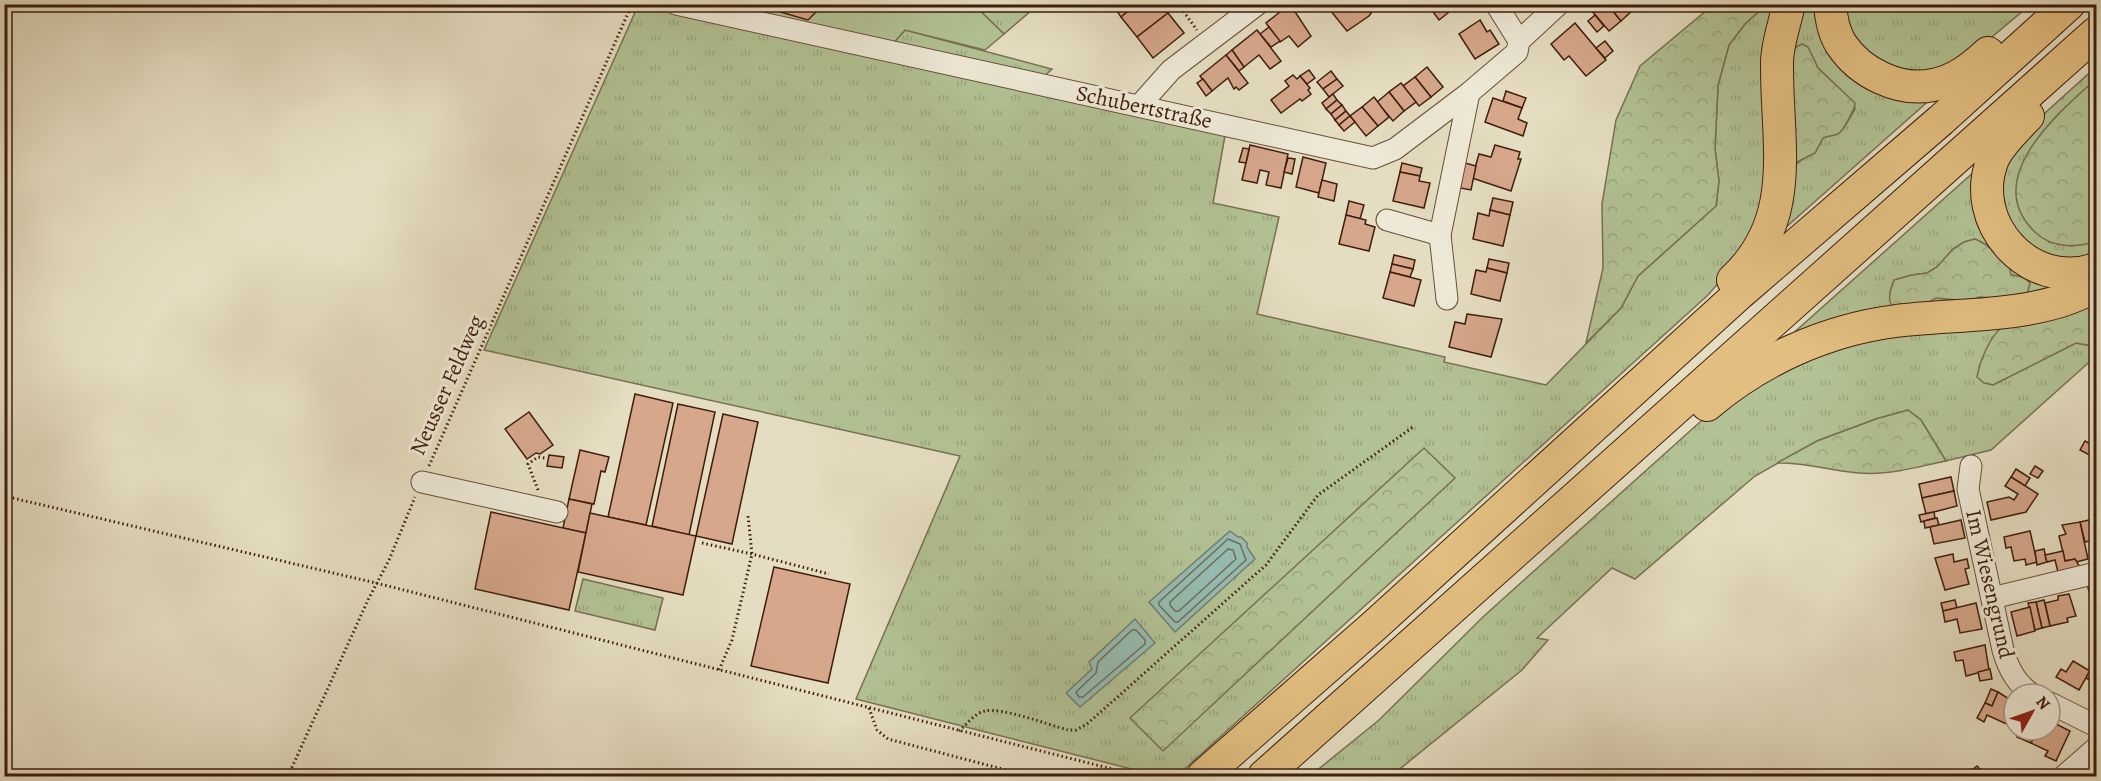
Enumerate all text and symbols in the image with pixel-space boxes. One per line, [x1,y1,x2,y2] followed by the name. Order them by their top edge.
[1073,78,1215,136] street label: Schubertstraße
[403,310,491,460] street label: Neusser Feldweg
[1958,507,2022,662] street label: Im Wiesengrund
[2002,682,2062,742] north arrow
[2031,691,2055,715] text: N

